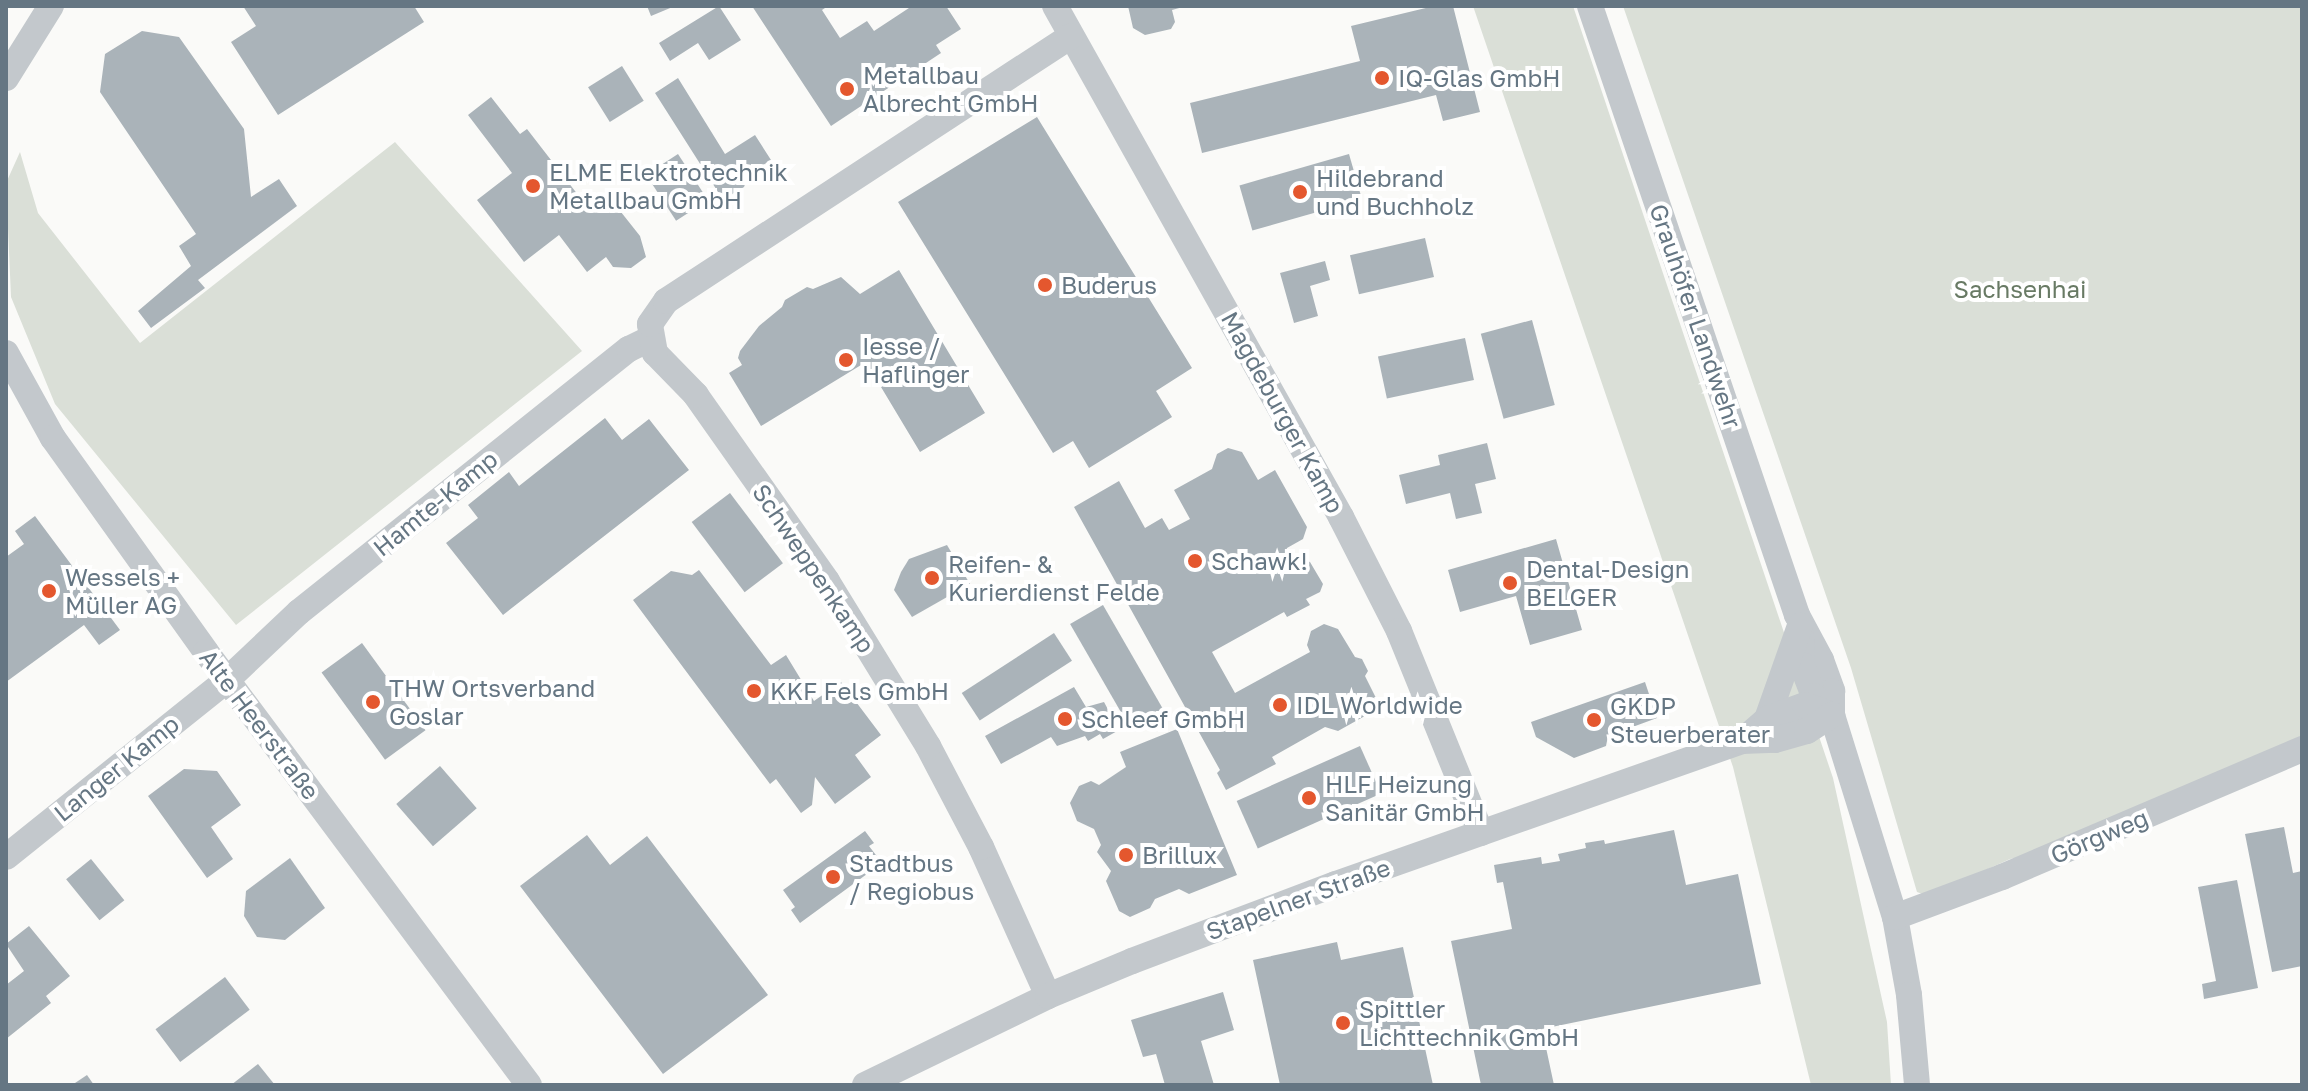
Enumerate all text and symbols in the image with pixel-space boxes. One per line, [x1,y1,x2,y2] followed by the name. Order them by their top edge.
[863,61,1038,117] place label: Metallbau Albrecht GmbH
[1398,64,1560,92] place label: IQ-Glas GmbH
[1373,69,1391,87] marker: IQ-Glas GmbH
[838,80,856,98] marker: Metallbau Albrecht GmbH
[549,158,788,214] place label: ELME Elektrotechnik Metallbau GmbH
[1316,164,1474,220] place label: Hildebrand und Buchholz
[524,177,542,195] marker: ELME Elektrotechnik Metallbau GmbH
[1291,183,1309,201] marker: Hildebrand und Buchholz
[1644,200,1748,432] street label: Grauhöfer Landwehr
[1061,271,1157,299] place label: Buderus
[1954,275,2086,303] park label: Sachsenhai
[1036,276,1054,294] marker: Buderus
[1216,306,1350,518] street label: Magdeburger Kamp
[862,332,969,388] place label: Iesse / Haflinger
[837,351,855,369] marker: Iesse / Haflinger
[367,444,503,562] street label: Hamte-Kamp
[747,478,881,658] street label: Schweppenkamp
[1211,547,1308,575] place label: Schawk!
[948,550,1160,606] place label: Reifen- & Kurierdienst Felde
[1186,552,1204,570] marker: Schawk!
[1526,555,1690,611] place label: Dental-Design BELGER
[65,563,180,619] place label: Wessels + Müller AG
[923,569,941,587] marker: Reifen- & Kurierdienst Felde
[1501,574,1519,592] marker: Dental-Design BELGER
[40,582,58,600] marker: Wessels + Müller AG
[194,643,326,805] street label: Alte Heerstraße
[389,674,595,730] place label: THW Ortsverband Goslar
[770,677,949,705] place label: KKF Fels GmbH
[745,682,763,700] marker: KKF Fels GmbH
[1296,691,1463,719] place label: IDL Worldwide
[1610,692,1770,748] place label: GKDP Steuerberater
[364,693,382,711] marker: THW Ortsverband Goslar
[1271,696,1289,714] marker: IDL Worldwide
[1081,705,1245,733] place label: Schleef GmbH
[48,709,184,827] street label: Langer Kamp
[1056,710,1074,728] marker: Schleef GmbH
[1585,711,1603,729] marker: GKDP Steuerberater
[1325,770,1485,826] place label: HLF Heizung Sanitär GmbH
[1300,789,1318,807] marker: HLF Heizung Sanitär GmbH
[2046,803,2152,869] street label: Görgweg
[1142,841,1217,869] place label: Brillux
[1117,846,1135,864] marker: Brillux
[849,849,974,905] place label: Stadtbus / Regiobus
[1202,852,1394,946] street label: Stapelner Straße
[824,868,842,886] marker: Stadtbus / Regiobus
[1359,995,1579,1051] place label: Spittler Lichttechnik GmbH
[1334,1014,1352,1032] marker: Spittler Lichttechnik GmbH

